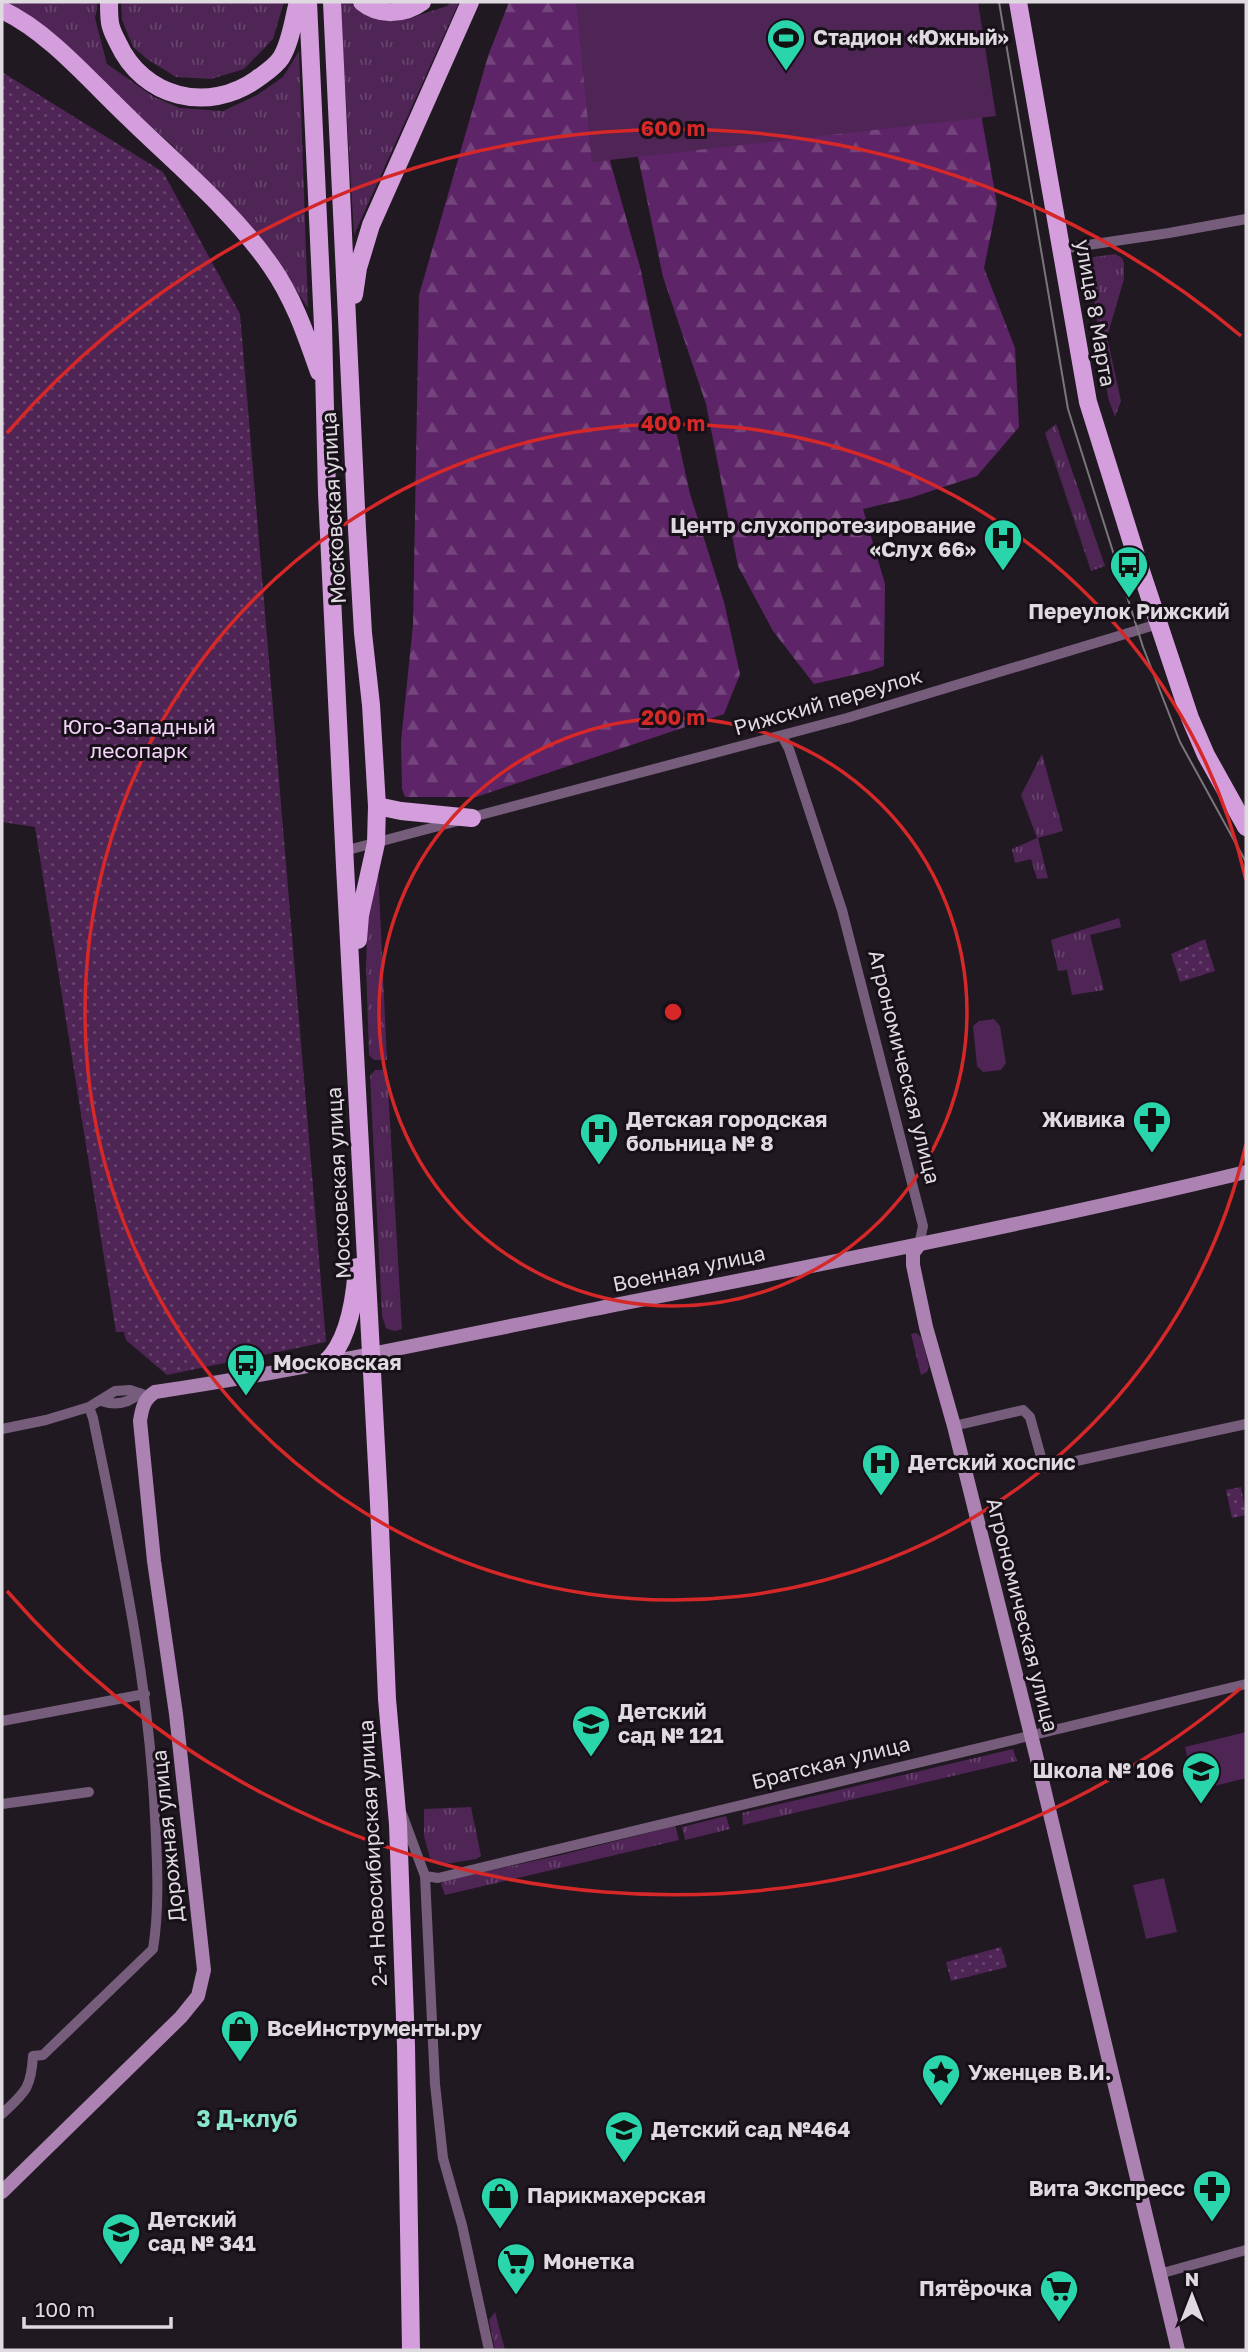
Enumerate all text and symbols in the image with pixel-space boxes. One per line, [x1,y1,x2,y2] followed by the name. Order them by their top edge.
[765,17,807,72] sports icon: Стадион «Южный»
[813,24,1009,50] place label: Стадион «Южный»
[641,115,705,141] text: 600 m
[1070,237,1122,389] street label: улица 8 Марта
[641,410,705,436] text: 400 m
[315,411,351,605] street label: Московская улица
[670,512,976,562] place label: Центр слухопротезирование «Слух 66»
[982,517,1024,572] hospital icon: Центр слухопротезирование «Слух 66»
[1108,544,1150,599] bus stop icon: Переулок Рижский
[1028,598,1230,624] place label: Переулок Рижский
[730,662,925,740] street label: Рижский переулок
[641,704,705,730] text: 200 m
[62,713,216,763] park label: Юго-Западный лесопарк
[863,947,947,1187] street label: Агрономическая улица
[661,1000,685,1024] centre of rings
[320,1086,356,1280] street label: Московская улица
[1131,1099,1173,1154] pharmacy icon: Живика
[626,1106,827,1156] place label: Детская городская больница № 8
[1042,1106,1125,1132] place label: Живика
[578,1111,620,1166] hospital icon: Детская городская больница № 8
[610,1239,767,1297] street label: Военная улица
[225,1342,267,1397] bus stop icon: Московская
[273,1349,401,1375] place label: Московская
[860,1442,902,1497] hospital icon: Детский хоспис
[908,1449,1076,1475] place label: Детский хоспис
[981,1495,1065,1735] street label: Агрономическая улица
[618,1698,724,1748] place label: Детский сад № 121
[570,1703,612,1758] school or university icon: Детский сад № 121
[352,1719,392,1987] street label: 2-я Новосибирская улица
[749,1730,913,1794] street label: Братская улица
[145,1749,189,1924] street label: Дорожная улица
[1180,1750,1222,1805] school or university icon: Школа № 106
[1033,1757,1174,1783] place label: Школа № 106
[219,2008,261,2063] shop icon: ВсеИнструменты.ру
[267,2015,483,2041] place label: ВсеИнструменты.ру
[920,2052,962,2107] place icon: Уженцев В.И.
[968,2059,1111,2085] place label: Уженцев В.И.
[197,2104,297,2132] district label: 3 Д-клуб
[603,2109,645,2164] school or university icon: Детский сад №464
[651,2116,850,2142] place label: Детский сад №464
[1191,2168,1233,2223] pharmacy icon: Вита Экспресс
[479,2175,521,2230] shop icon: Парикмахерская
[1029,2175,1185,2201] place label: Вита Экспресс
[527,2182,706,2208] place label: Парикмахерская
[148,2206,256,2256] place label: Детский сад № 341
[100,2211,142,2266] school or university icon: Детский сад № 341
[495,2241,537,2296] supermarket icon: Монетка
[543,2248,634,2274] place label: Монетка
[1157,2261,1227,2331] north arrow
[1185,2267,1199,2290] text: N
[1038,2268,1080,2323] supermarket icon: Пятёрочка
[919,2275,1032,2301] place label: Пятёрочка
[24,2286,172,2330] scale bar
[35,2296,95,2322] text: 100 m

